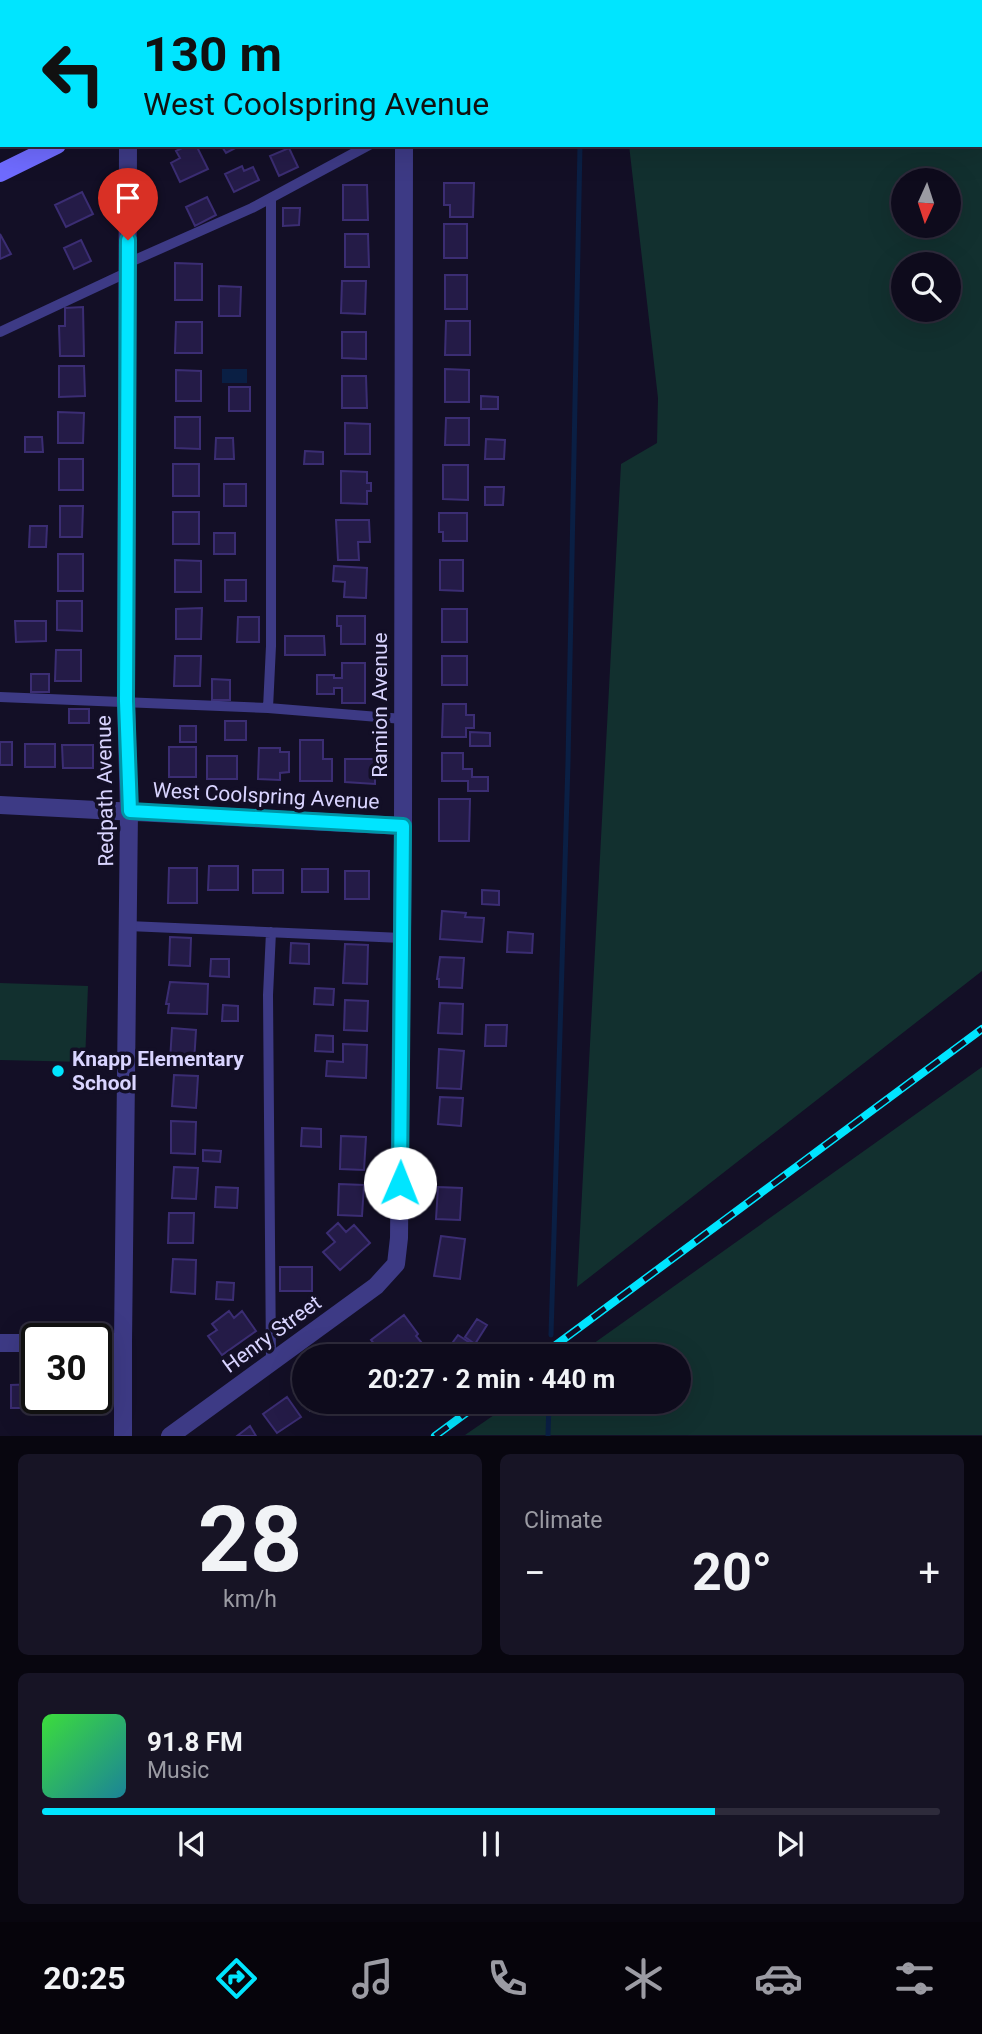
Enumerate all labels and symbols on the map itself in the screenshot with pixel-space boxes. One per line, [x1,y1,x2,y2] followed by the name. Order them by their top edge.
[98,168,158,240] pin
[891,168,961,238] north arrow
[368,632,392,778] street label: Ramion Avenue
[92,715,118,867] street label: Redpath Avenue
[152,778,380,814] street label: West Coolspring Avenue
[72,1047,244,1095] place label: Knapp Elementary School
[50,1063,66,1079] marker: Knapp Elementary School
[363,1146,437,1220] position arrow
[218,1290,326,1378] street label: Henry Street
[21,1323,112,1414] speed limit sign: 30

